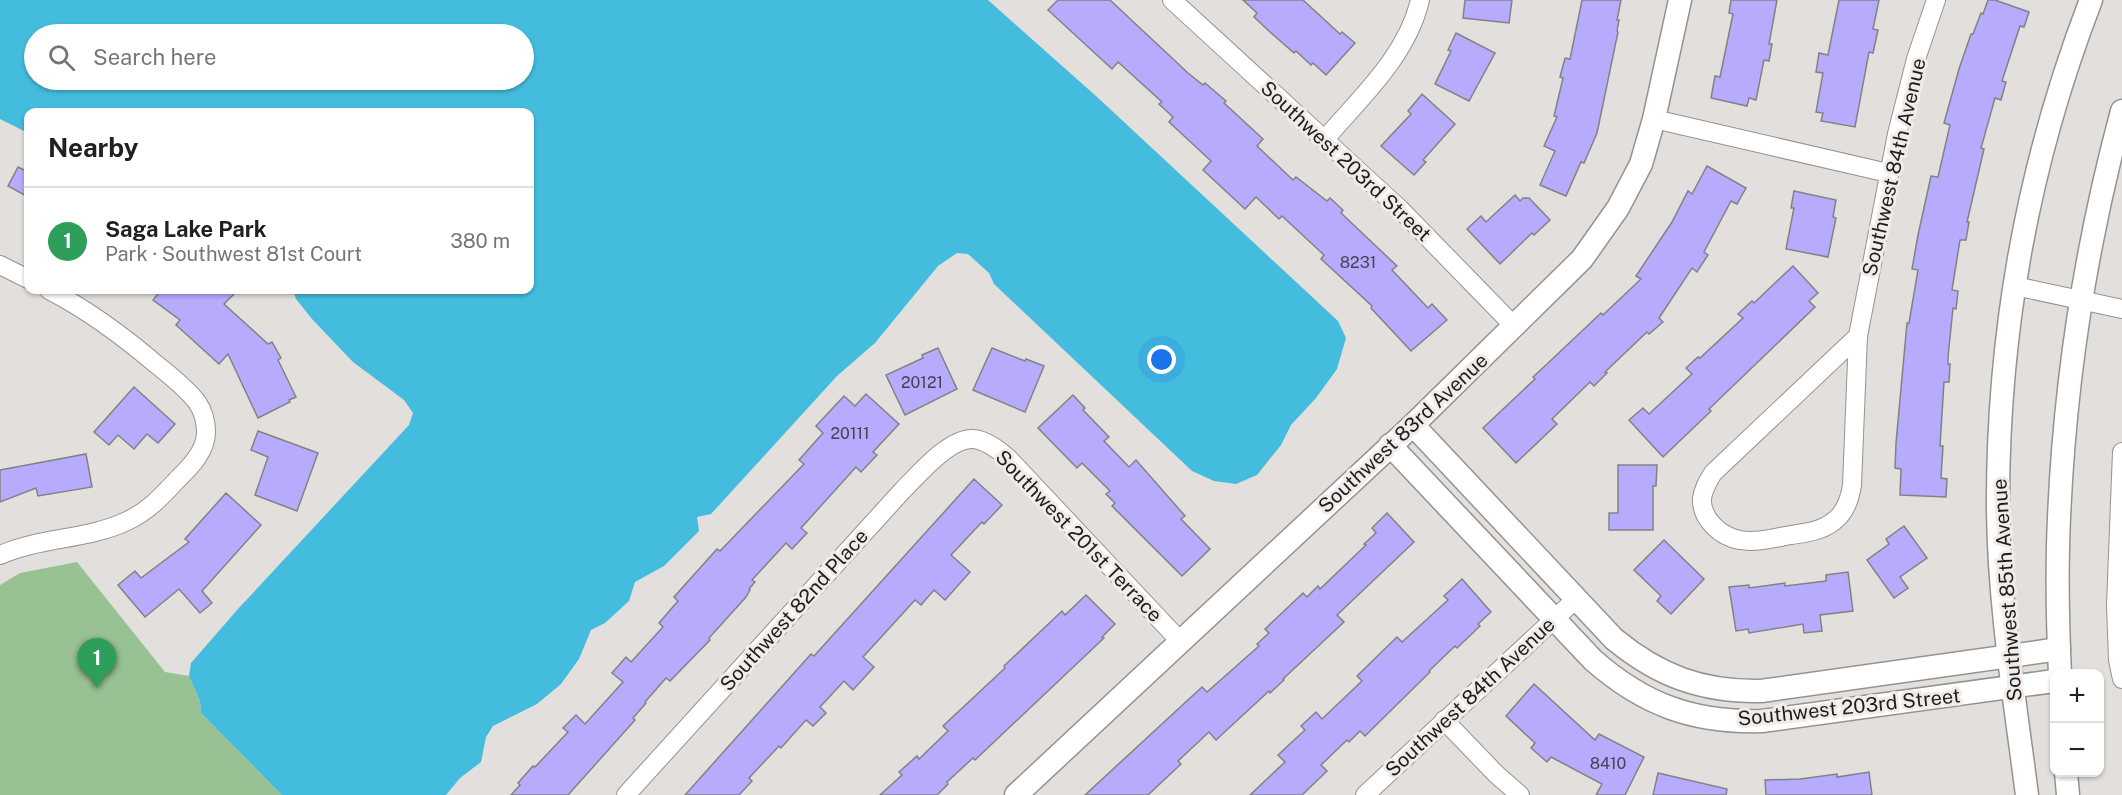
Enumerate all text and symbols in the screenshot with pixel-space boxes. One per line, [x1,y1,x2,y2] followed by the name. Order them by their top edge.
[24,24,534,90] search box
[45,41,78,74] icon: search
[93,44,217,70] text: Search here
[1857,56,1931,278] street label: Southwest 84th Avenue
[1256,76,1436,246] street label: Southwest 203rd Street
[48,132,138,163] text: Nearby
[105,216,267,242] text: Saga Lake Park
[63,229,72,253] text: 1
[450,229,510,253] text: 380 m
[105,242,362,266] text: Park · Southwest 81st Court
[1340,253,1376,272] house number: 8231
[1147,345,1176,374] your location
[1313,348,1493,518] street label: Southwest 83rd Avenue
[901,373,943,392] house number: 20121
[831,424,869,443] house number: 20111
[991,445,1167,627] street label: Southwest 201st Terrace
[1987,478,2027,702] street label: Southwest 85th Avenue
[715,524,873,696] street label: Southwest 82nd Place
[1380,612,1560,782] street label: Southwest 84th Avenue
[78,638,116,688] pin: 1
[2050,669,2104,777] map controls
[2050,669,2104,723] button: +
[1736,683,1962,731] street label: Southwest 203rd Street
[2050,723,2104,777] button: −
[1590,754,1627,773] house number: 8410

